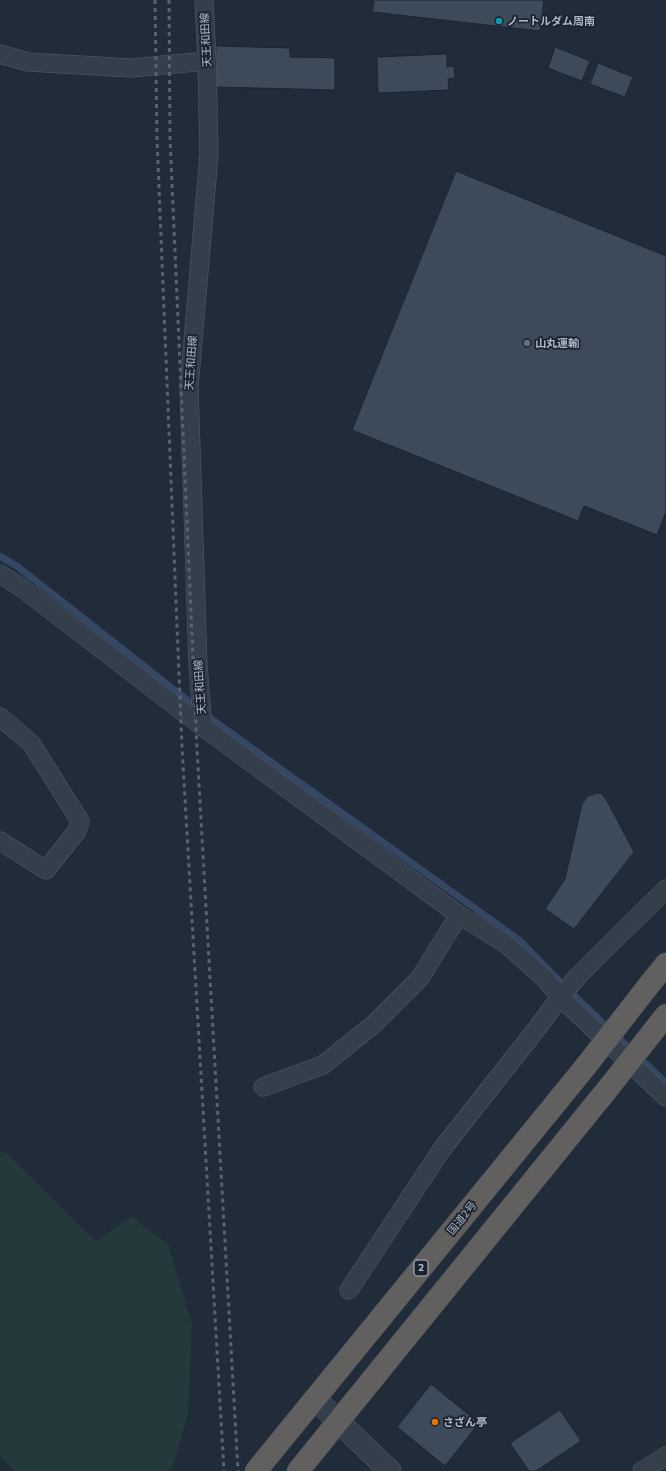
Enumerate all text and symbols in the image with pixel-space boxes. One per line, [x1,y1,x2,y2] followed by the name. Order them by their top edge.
[198,12,214,68] street label: 天王和田線
[507,14,595,28] place label: ノートルダム周南
[494,16,504,26] marker: ノートルダム周南
[182,335,200,391] street label: 天王和田線
[535,336,579,350] place label: 山丸運輸
[522,338,532,348] marker: 山丸運輸
[191,659,209,715] street label: 天王和田線
[445,1199,479,1237] street label: 国道2号
[414,1260,428,1276] road number: 2
[443,1415,487,1429] place label: さざん亭
[430,1417,440,1427] marker: さざん亭

